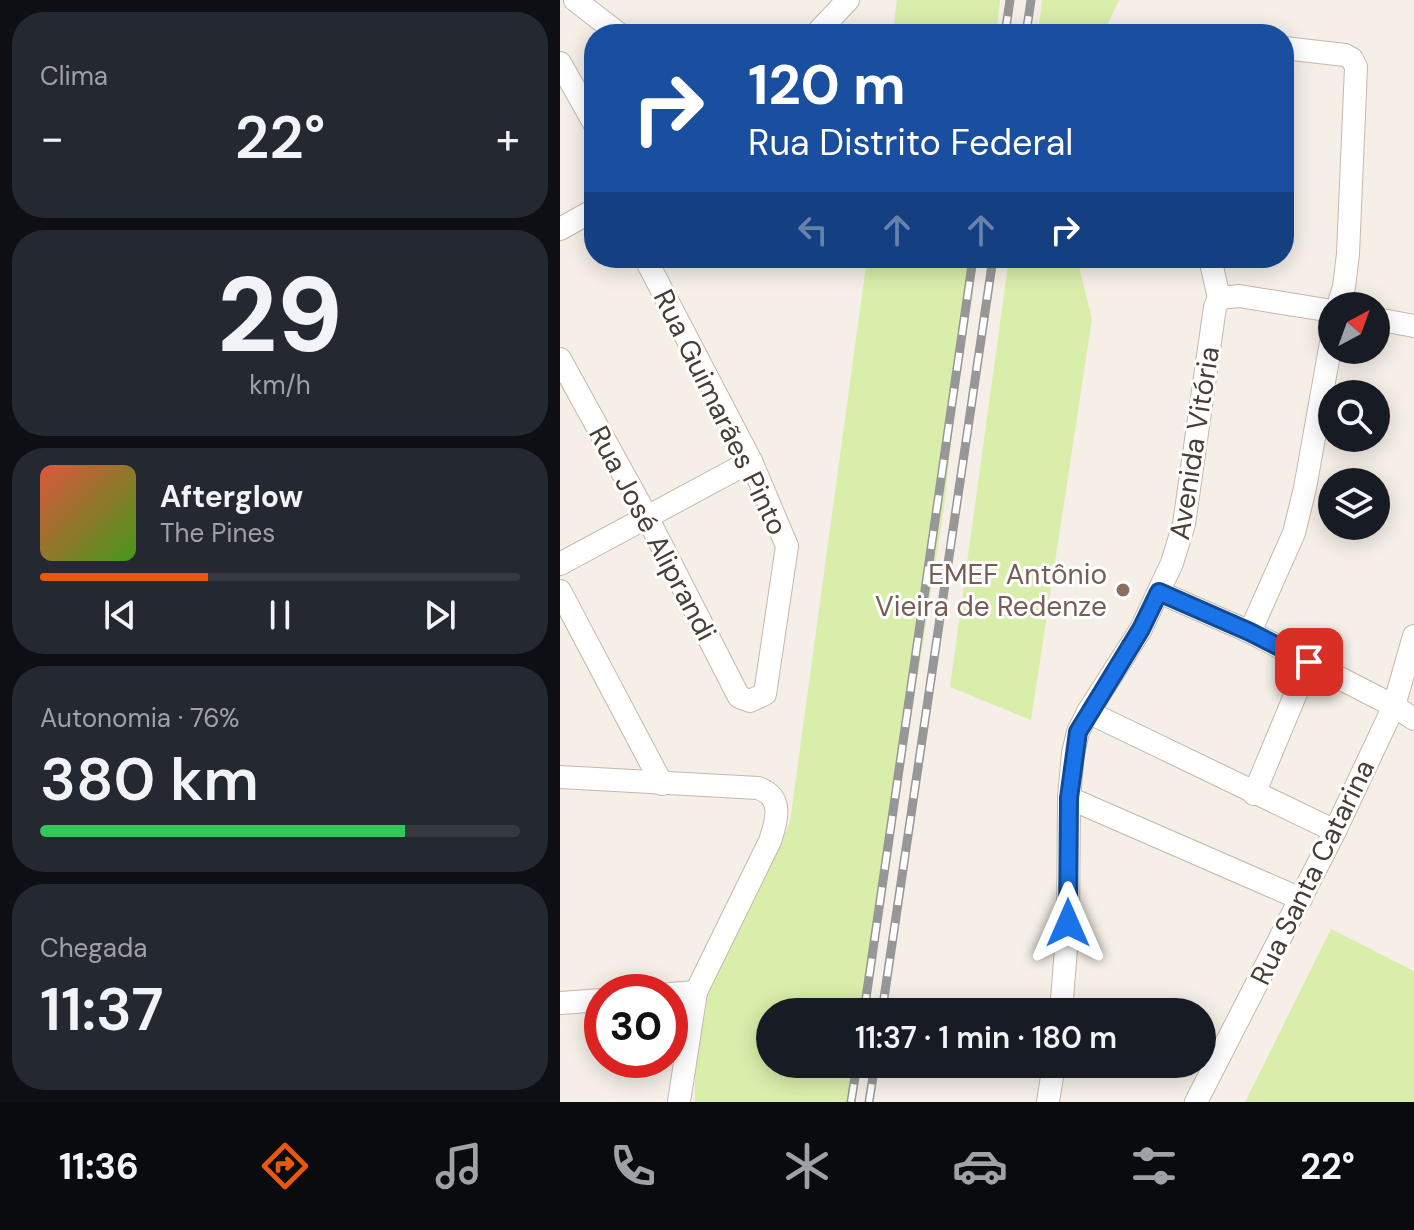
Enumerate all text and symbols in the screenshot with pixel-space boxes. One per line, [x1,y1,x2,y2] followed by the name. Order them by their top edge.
[748,48,906,121] text: 120 m
[616,56,720,160] icon: right
[40,59,108,93] text: Clima
[235,98,325,177] text: 22°
[40,109,64,167] text: −
[496,109,520,167] text: +
[748,119,1073,166] text: Rua Distrito Federal
[791,208,835,252] icon: left
[875,208,919,252] icon: ahead
[959,208,1003,252] icon: ahead
[1043,208,1087,252] icon: right
[217,248,343,383] text: 29
[645,283,796,541] street label: Rua Guimarães Pinto
[1318,292,1390,364] north arrow
[1318,292,1390,540] map controls
[1161,344,1228,542] street label: Avenida Vitória
[249,368,311,402] text: km/h
[1318,380,1390,452] button: search
[580,419,725,647] street label: Rua José Aliprandi
[1318,468,1390,540] button: layers
[160,477,303,516] text: Afterglow
[160,516,275,550] text: The Pines
[875,556,1107,625] place label: EMEF Antônio Vieira de Redenze
[1114,581,1132,599] marker: EMEF Antônio Vieira de Redenze
[98,593,142,637] icon: previous
[258,593,302,637] icon: pause
[418,593,462,637] icon: next
[1275,628,1343,696] pin
[1287,640,1331,684] icon: arrive
[40,701,240,735] text: Autonomia · 76%
[40,740,259,819] text: 380 km
[1242,754,1383,991] street label: Rua Santa Catarina
[1026,881,1110,965] position arrow
[40,931,147,965] text: Chegada
[40,970,164,1049] text: 11:37
[584,974,688,1078] speed limit sign: 30
[855,1018,1117,1057] text: 11:37 · 1 min · 180 m
[257,1138,313,1194] icon: directions
[431,1138,487,1194] icon: music
[605,1138,661,1194] icon: phone
[779,1138,835,1194] icon: climate
[952,1138,1008,1194] icon: car
[1126,1138,1182,1194] icon: filters
[59,1143,139,1190] text: 11:36
[1300,1143,1355,1190] text: 22°

